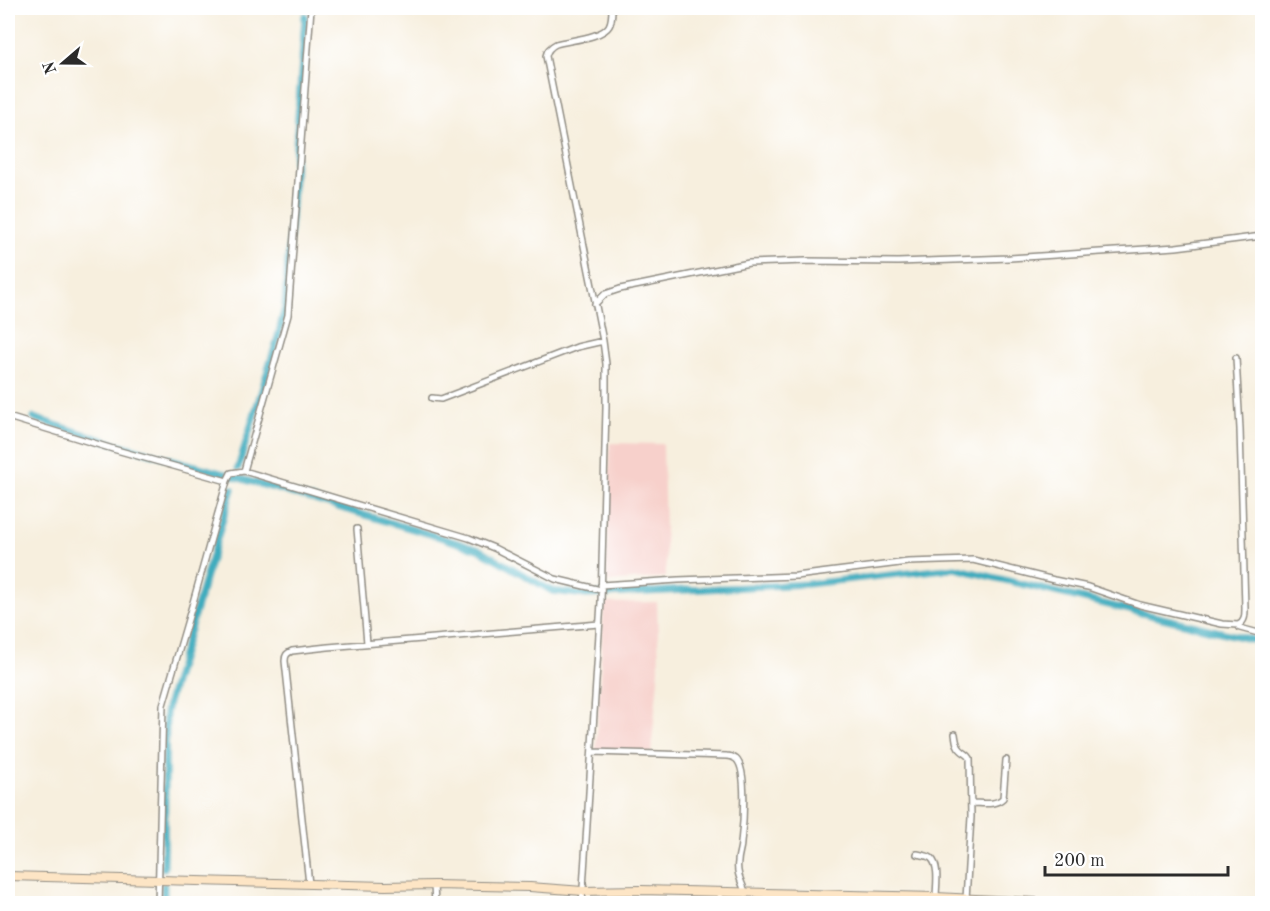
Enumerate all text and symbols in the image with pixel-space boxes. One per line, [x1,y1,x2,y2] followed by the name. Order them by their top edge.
[33,33,93,93] north arrow
[41,58,60,76] text: N
[1045,839,1228,877] scale bar
[1054,852,1105,870] text: 200 m

